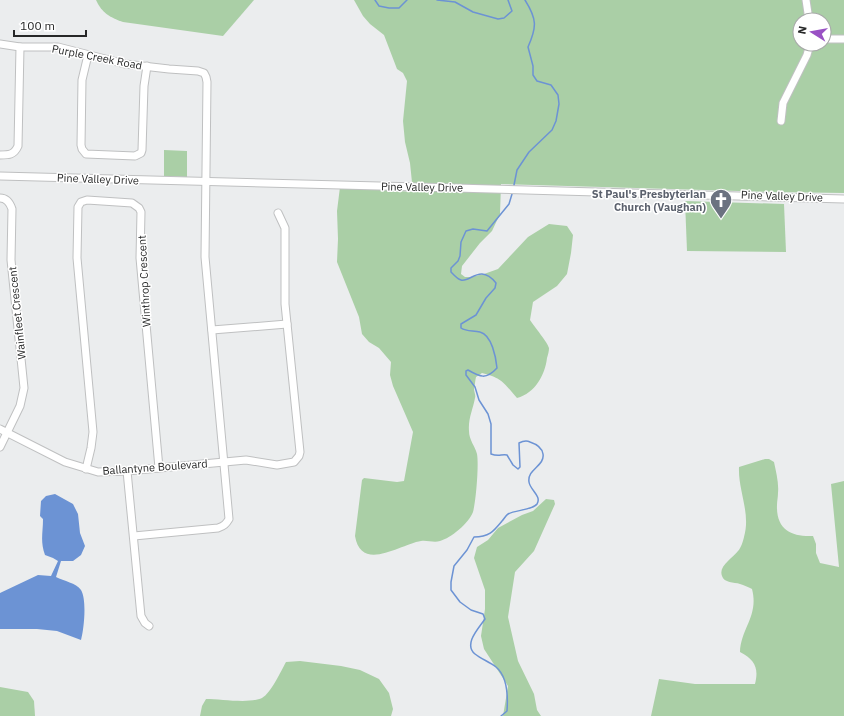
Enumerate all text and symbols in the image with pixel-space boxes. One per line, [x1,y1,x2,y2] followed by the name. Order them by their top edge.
[14,12,86,38] scale bar
[792,12,832,52] north arrow
[20,18,55,33] text: 100 m
[795,25,810,35] text: N
[51,41,143,73] street label: Purple Creek Road
[57,171,139,187] street label: Pine Valley Drive
[381,179,463,195] street label: Pine Valley Drive
[592,187,706,214] place label: St Paul's Presbyterian Church (Vaughan)
[708,187,734,220] church icon: St Paul's Presbyterian Church (Vaughan)
[741,188,823,204] street label: Pine Valley Drive
[135,235,153,327] street label: Winthrop Crescent
[5,266,29,360] street label: Wainfleet Crescent
[102,456,208,478] street label: Ballantyne Boulevard

